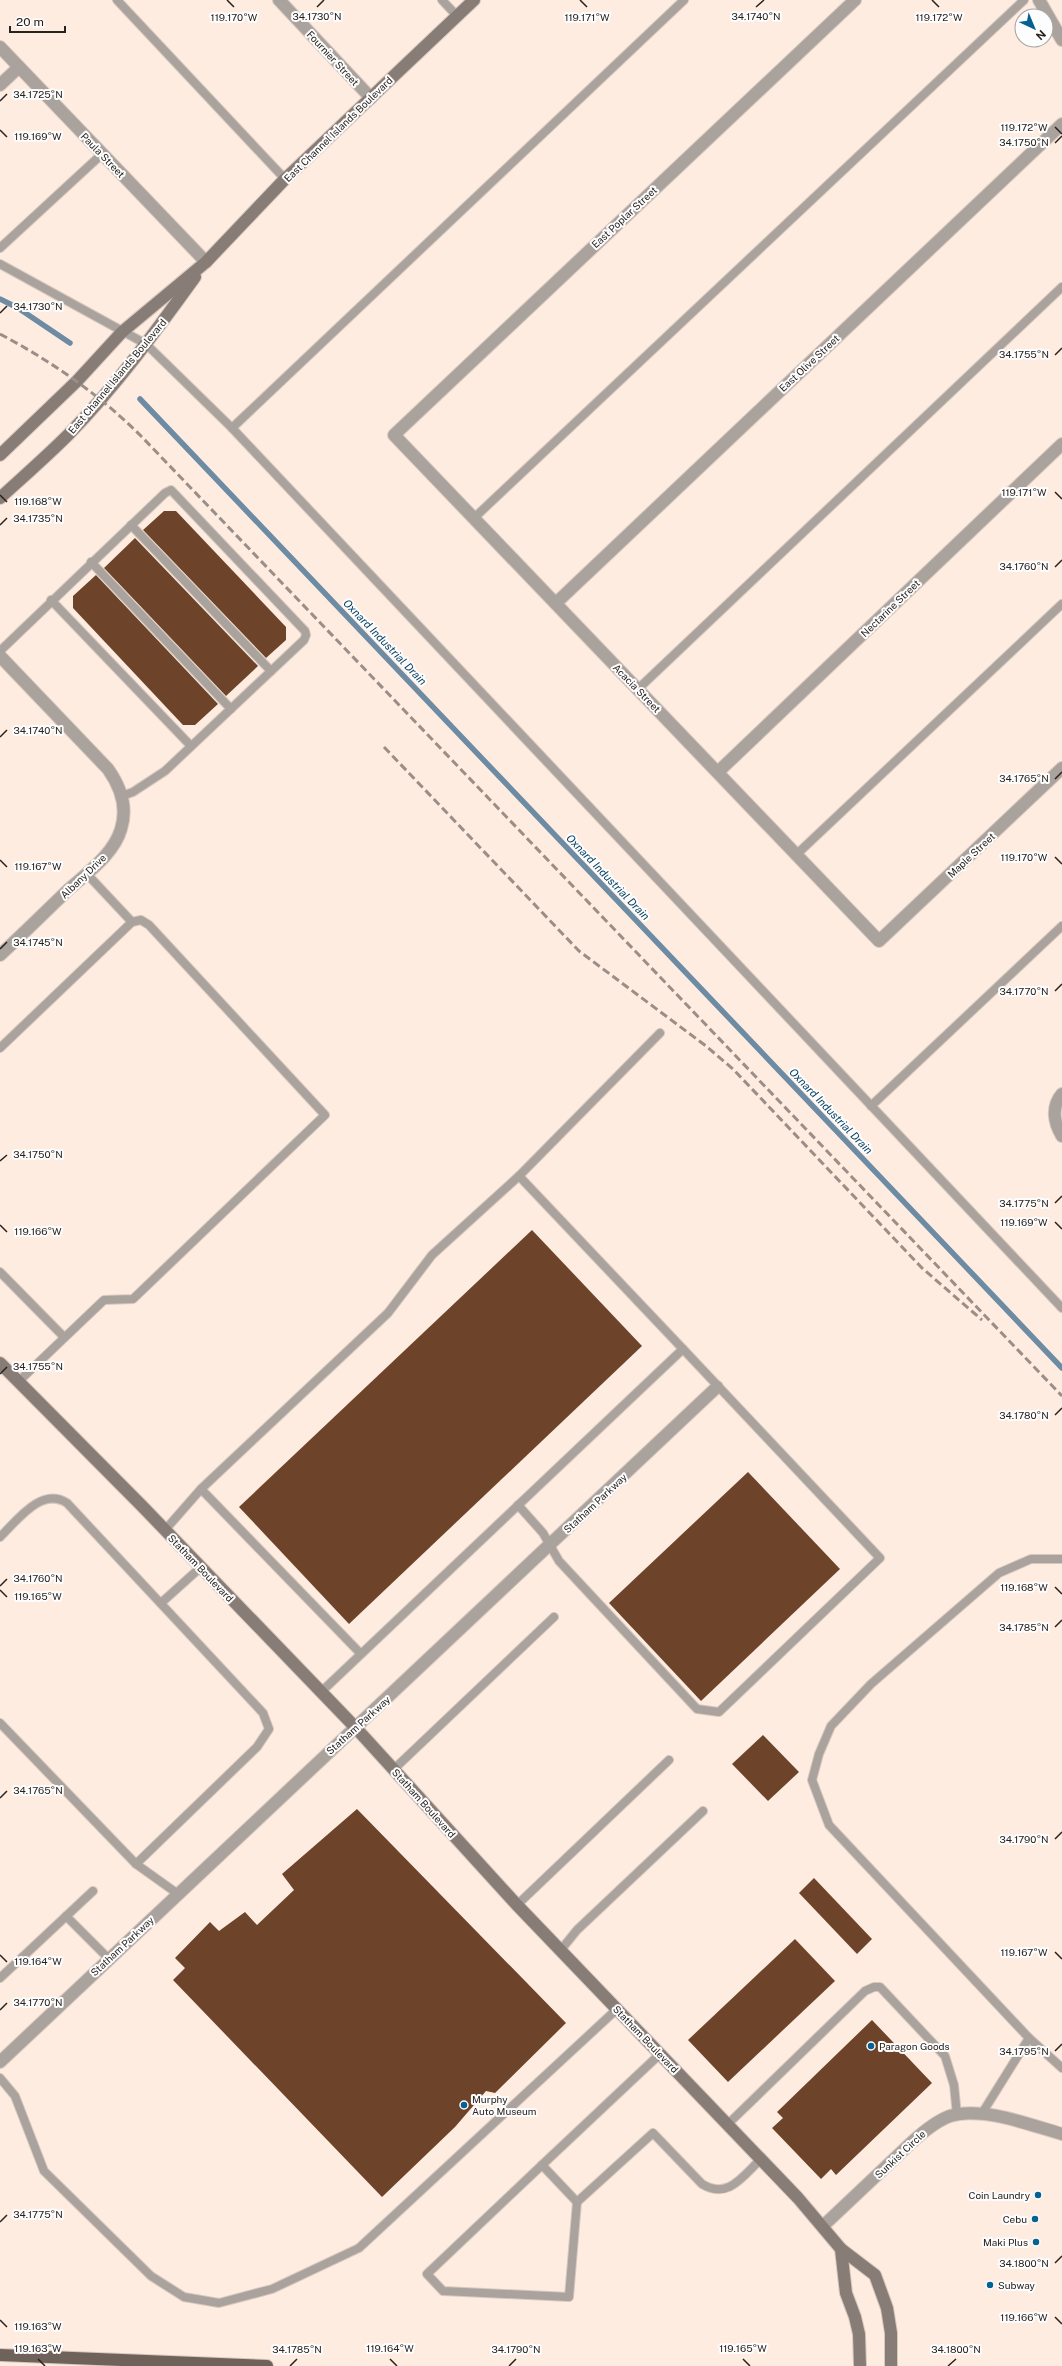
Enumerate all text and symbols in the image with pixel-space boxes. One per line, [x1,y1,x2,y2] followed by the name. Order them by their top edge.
[10,8,65,34] scale bar
[1014,8,1054,48] north arrow
[292,10,342,22] text: 34.1730°N
[731,10,781,22] text: 34.1740°N
[211,11,258,23] text: 119.170°W
[564,11,610,23] text: 119.171°W
[916,11,963,23] text: 119.172°W
[16,15,44,29] text: 20 m
[305,28,362,88] street label: Fournier Street
[1034,28,1048,42] text: N
[281,74,395,184] street label: East Channel Islands Boulevard
[13,88,63,100] text: 34.1725°N
[1001,121,1048,133] text: 119.172°W
[14,130,62,142] text: 119.169°W
[79,130,127,180] street label: Paula Street
[999,136,1049,148] text: 34.1750°N
[589,184,659,250] street label: East Poplar Street
[13,300,63,312] text: 34.1730°N
[65,316,169,436] street label: East Channel Islands Boulevard
[776,332,842,394] street label: East Olive Street
[999,348,1049,360] text: 34.1755°N
[1001,486,1047,498] text: 119.171°W
[14,495,62,507] text: 119.168°W
[13,512,63,524] text: 34.1735°N
[999,560,1049,572] text: 34.1760°N
[858,577,922,639] street label: Nectarine Street
[341,597,429,687] water label: Oxnard Industrial Drain
[611,661,663,715] street label: Acacia Street
[13,724,63,736] text: 34.1740°N
[999,772,1049,784] text: 34.1765°N
[945,830,997,880] street label: Maple Street
[564,832,652,922] water label: Oxnard Industrial Drain
[58,851,109,901] street label: Albany Drive
[1001,851,1048,863] text: 119.170°W
[15,860,62,872] text: 119.167°W
[13,936,63,948] text: 34.1745°N
[999,985,1049,997] text: 34.1770°N
[787,1066,875,1156] water label: Oxnard Industrial Drain
[13,1148,63,1160] text: 34.1750°N
[999,1197,1049,1209] text: 34.1775°N
[1000,1216,1048,1228] text: 119.169°W
[14,1225,62,1237] text: 119.166°W
[13,1360,63,1372] text: 34.1755°N
[999,1409,1049,1421] text: 34.1780°N
[561,1470,629,1535] street label: Statham Parkway
[166,1532,236,1604] street label: Statham Boulevard
[13,1572,63,1584] text: 34.1760°N
[1000,1581,1048,1593] text: 119.168°W
[14,1590,62,1602] text: 119.165°W
[999,1621,1049,1633] text: 34.1785°N
[324,1693,393,1757] street label: Statham Parkway
[390,1766,458,1840] street label: Statham Boulevard
[13,1784,63,1796] text: 34.1765°N
[999,1833,1049,1845] text: 34.1790°N
[88,1913,156,1978] street label: Statham Parkway
[1001,1946,1048,1958] text: 119.167°W
[14,1955,62,1967] text: 119.164°W
[13,1996,63,2008] text: 34.1770°N
[611,2003,681,2075] street label: Statham Boulevard
[879,2040,950,2052] place label: Paragon Goods
[866,2041,876,2051] marker: Paragon Goods
[999,2045,1049,2057] text: 34.1795°N
[472,2093,537,2117] place label: Murphy Auto Museum
[459,2100,469,2110] marker: Murphy Auto Museum
[872,2127,928,2180] street label: Sunkist Circle
[969,2189,1031,2201] place label: Coin Laundry
[1033,2190,1043,2200] marker: Coin Laundry
[13,2208,63,2220] text: 34.1775°N
[1003,2213,1027,2225] place label: Cebu
[1030,2214,1040,2224] marker: Cebu
[983,2236,1028,2248] place label: Maki Plus
[1031,2237,1041,2247] marker: Maki Plus
[999,2257,1049,2269] text: 34.1800°N
[998,2279,1036,2291] place label: Subway
[985,2280,995,2290] marker: Subway
[1000,2311,1048,2323] text: 119.166°W
[14,2320,62,2332] text: 119.163°W
[14,2342,62,2354] text: 119.163°W
[366,2342,414,2354] text: 119.164°W
[719,2342,767,2354] text: 119.165°W
[272,2343,322,2355] text: 34.1785°N
[491,2343,541,2355] text: 34.1790°N
[931,2343,981,2355] text: 34.1800°N

